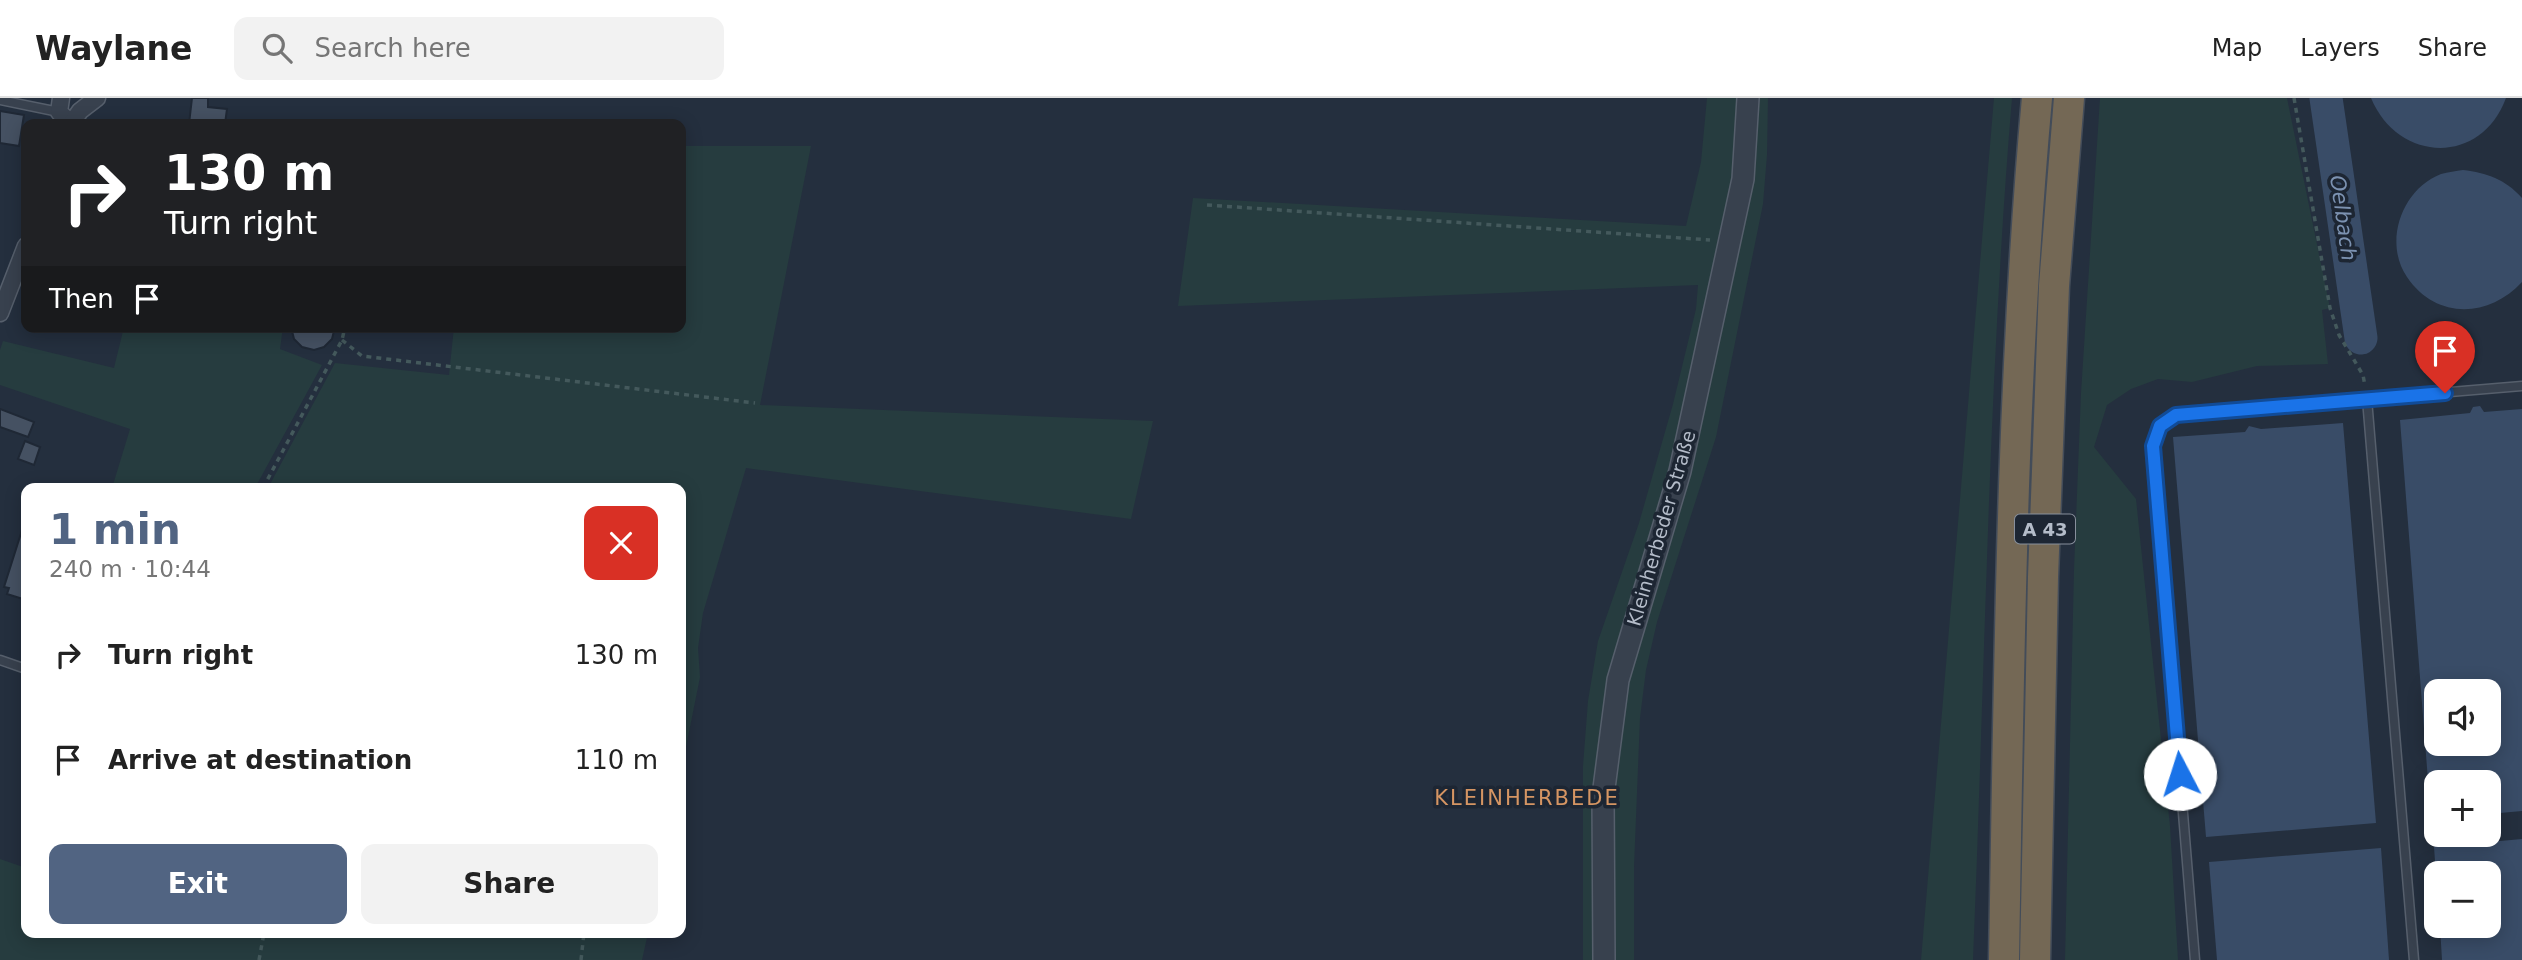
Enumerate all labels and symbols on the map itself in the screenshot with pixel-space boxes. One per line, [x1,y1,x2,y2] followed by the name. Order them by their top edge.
[2325,174,2361,262] water label: Oelbach
[2415,321,2475,393] pin
[1623,428,1699,628] street label: Kleinherbeder Straße
[2015,514,2075,544] road number: A 43
[2143,737,2217,811] position arrow
[1434,786,1620,810] district label: KLEINHERBEDE

